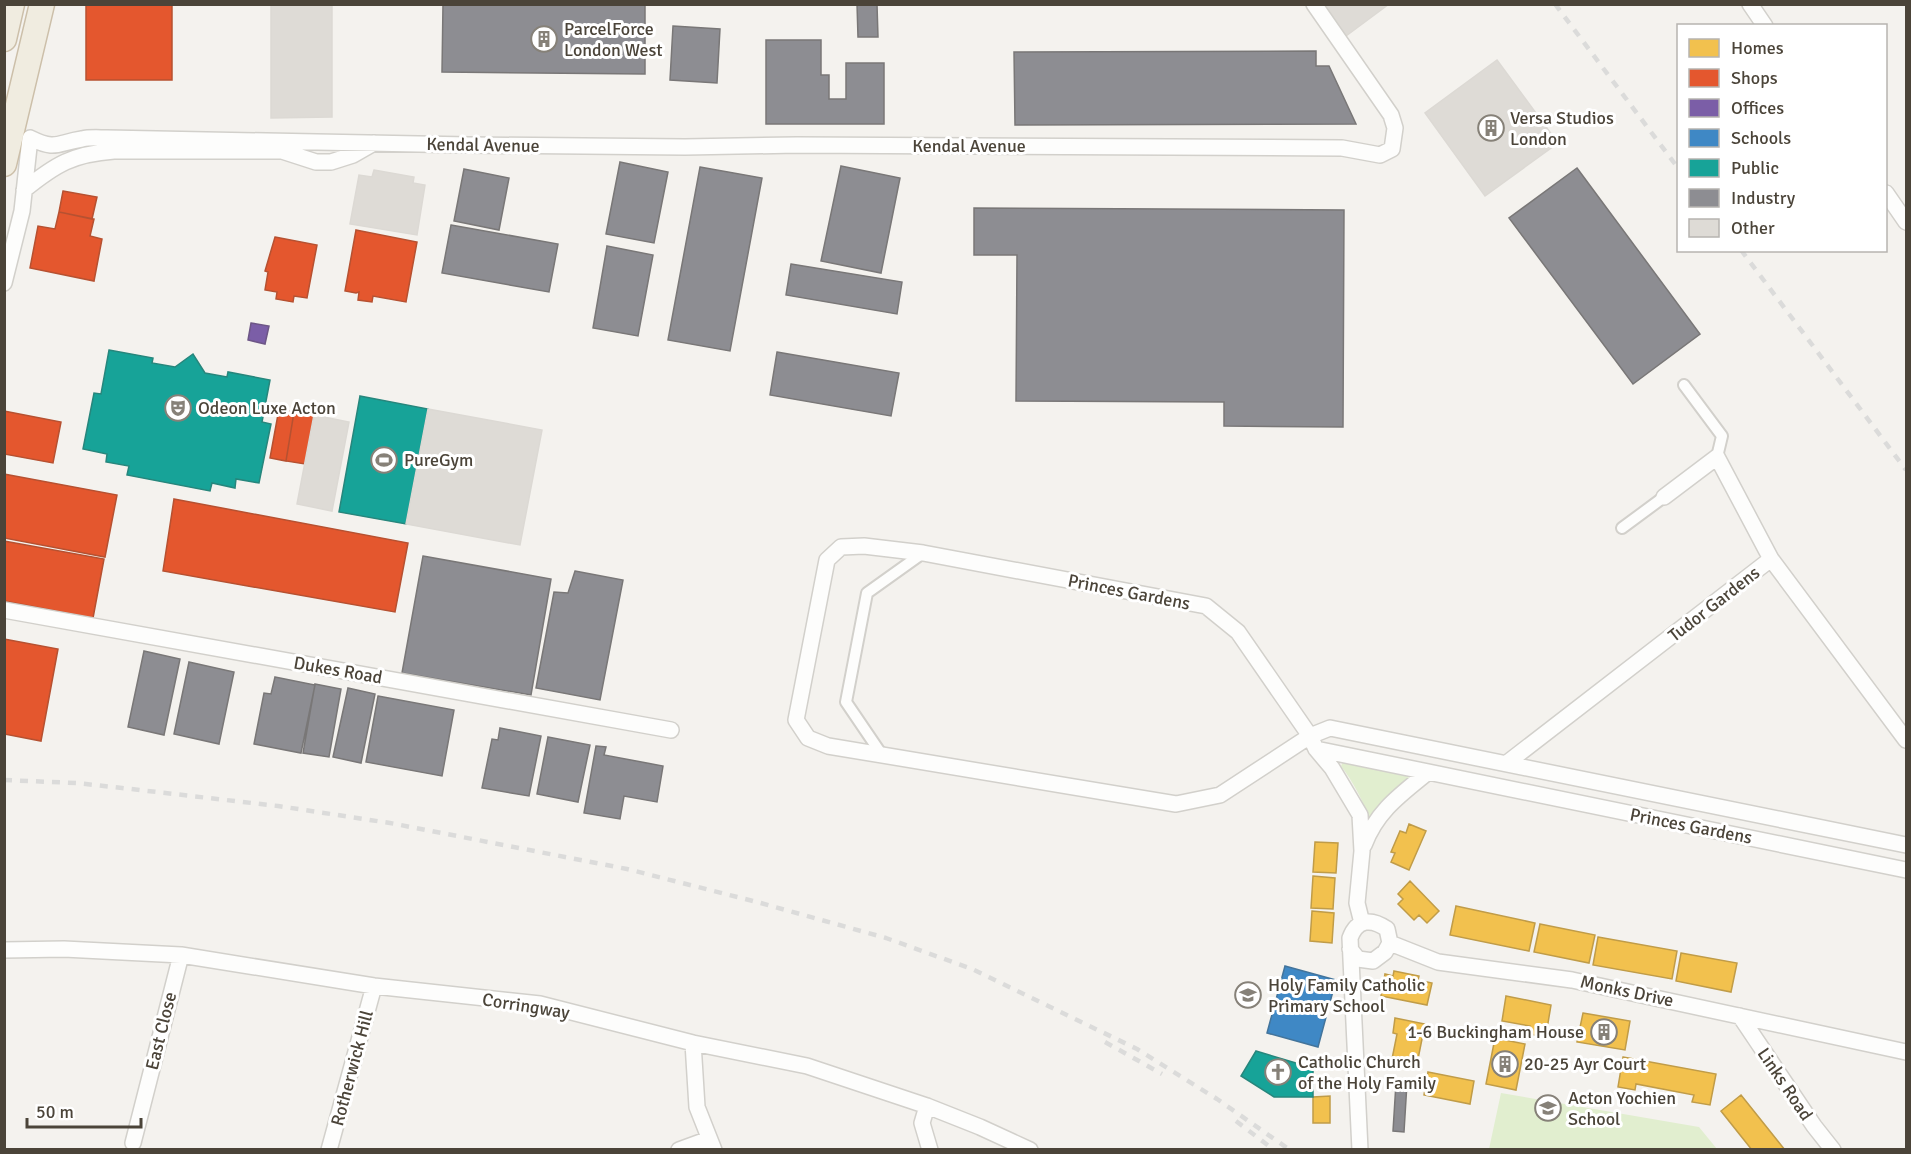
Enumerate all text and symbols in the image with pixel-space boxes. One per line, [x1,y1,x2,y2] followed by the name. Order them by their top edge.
[564,18,663,61] place label: ParcelForce London West
[529,24,559,54] building icon: ParcelForce London West
[1677,24,1887,252] legend
[1731,37,1784,59] text: Homes
[1731,67,1778,89] text: Shops
[1731,97,1784,119] text: Offices
[1510,107,1614,150] place label: Versa Studios London
[1476,113,1506,143] building icon: Versa Studios London
[1731,127,1791,149] text: Schools
[426,133,540,157] street label: Kendal Avenue
[912,135,1026,157] street label: Kendal Avenue
[1731,157,1779,179] text: Public
[1731,187,1796,209] text: Industry
[1731,217,1775,239] text: Other
[163,393,193,423] theatre icon: Odeon Luxe Acton
[198,397,336,419] place label: Odeon Luxe Acton
[369,445,399,475] sports icon: PureGym
[404,449,473,471] place label: PureGym
[1664,561,1764,647] street label: Tudor Gardens
[1066,569,1192,615] street label: Princes Gardens
[292,651,384,689] street label: Dukes Road
[1628,803,1754,849] street label: Princes Gardens
[1578,970,1676,1012] street label: Monks Drive
[1268,974,1425,1017] place label: Holy Family Catholic Primary School
[1233,980,1263,1010] school or university icon: Holy Family Catholic Primary School
[481,988,572,1024] street label: Corringway
[141,990,181,1072] street label: East Close
[326,1008,378,1128] street label: Rotherwick Hill
[1589,1017,1619,1047] building icon: 1-6 Buckingham House
[1407,1021,1584,1043] place label: 1-6 Buckingham House
[1753,1043,1817,1125] street label: Links Road
[1490,1049,1520,1079] building icon: 20-25 Ayr Court
[1298,1051,1436,1094] place label: Catholic Church of the Holy Family
[1524,1053,1646,1075] place label: 20-25 Ayr Court
[1263,1057,1293,1087] church icon: Catholic Church of the Holy Family
[1568,1087,1676,1130] place label: Acton Yochien School
[27,1091,141,1129] scale bar
[1533,1093,1563,1123] school or university icon: Acton Yochien School
[36,1101,74,1123] text: 50 m

